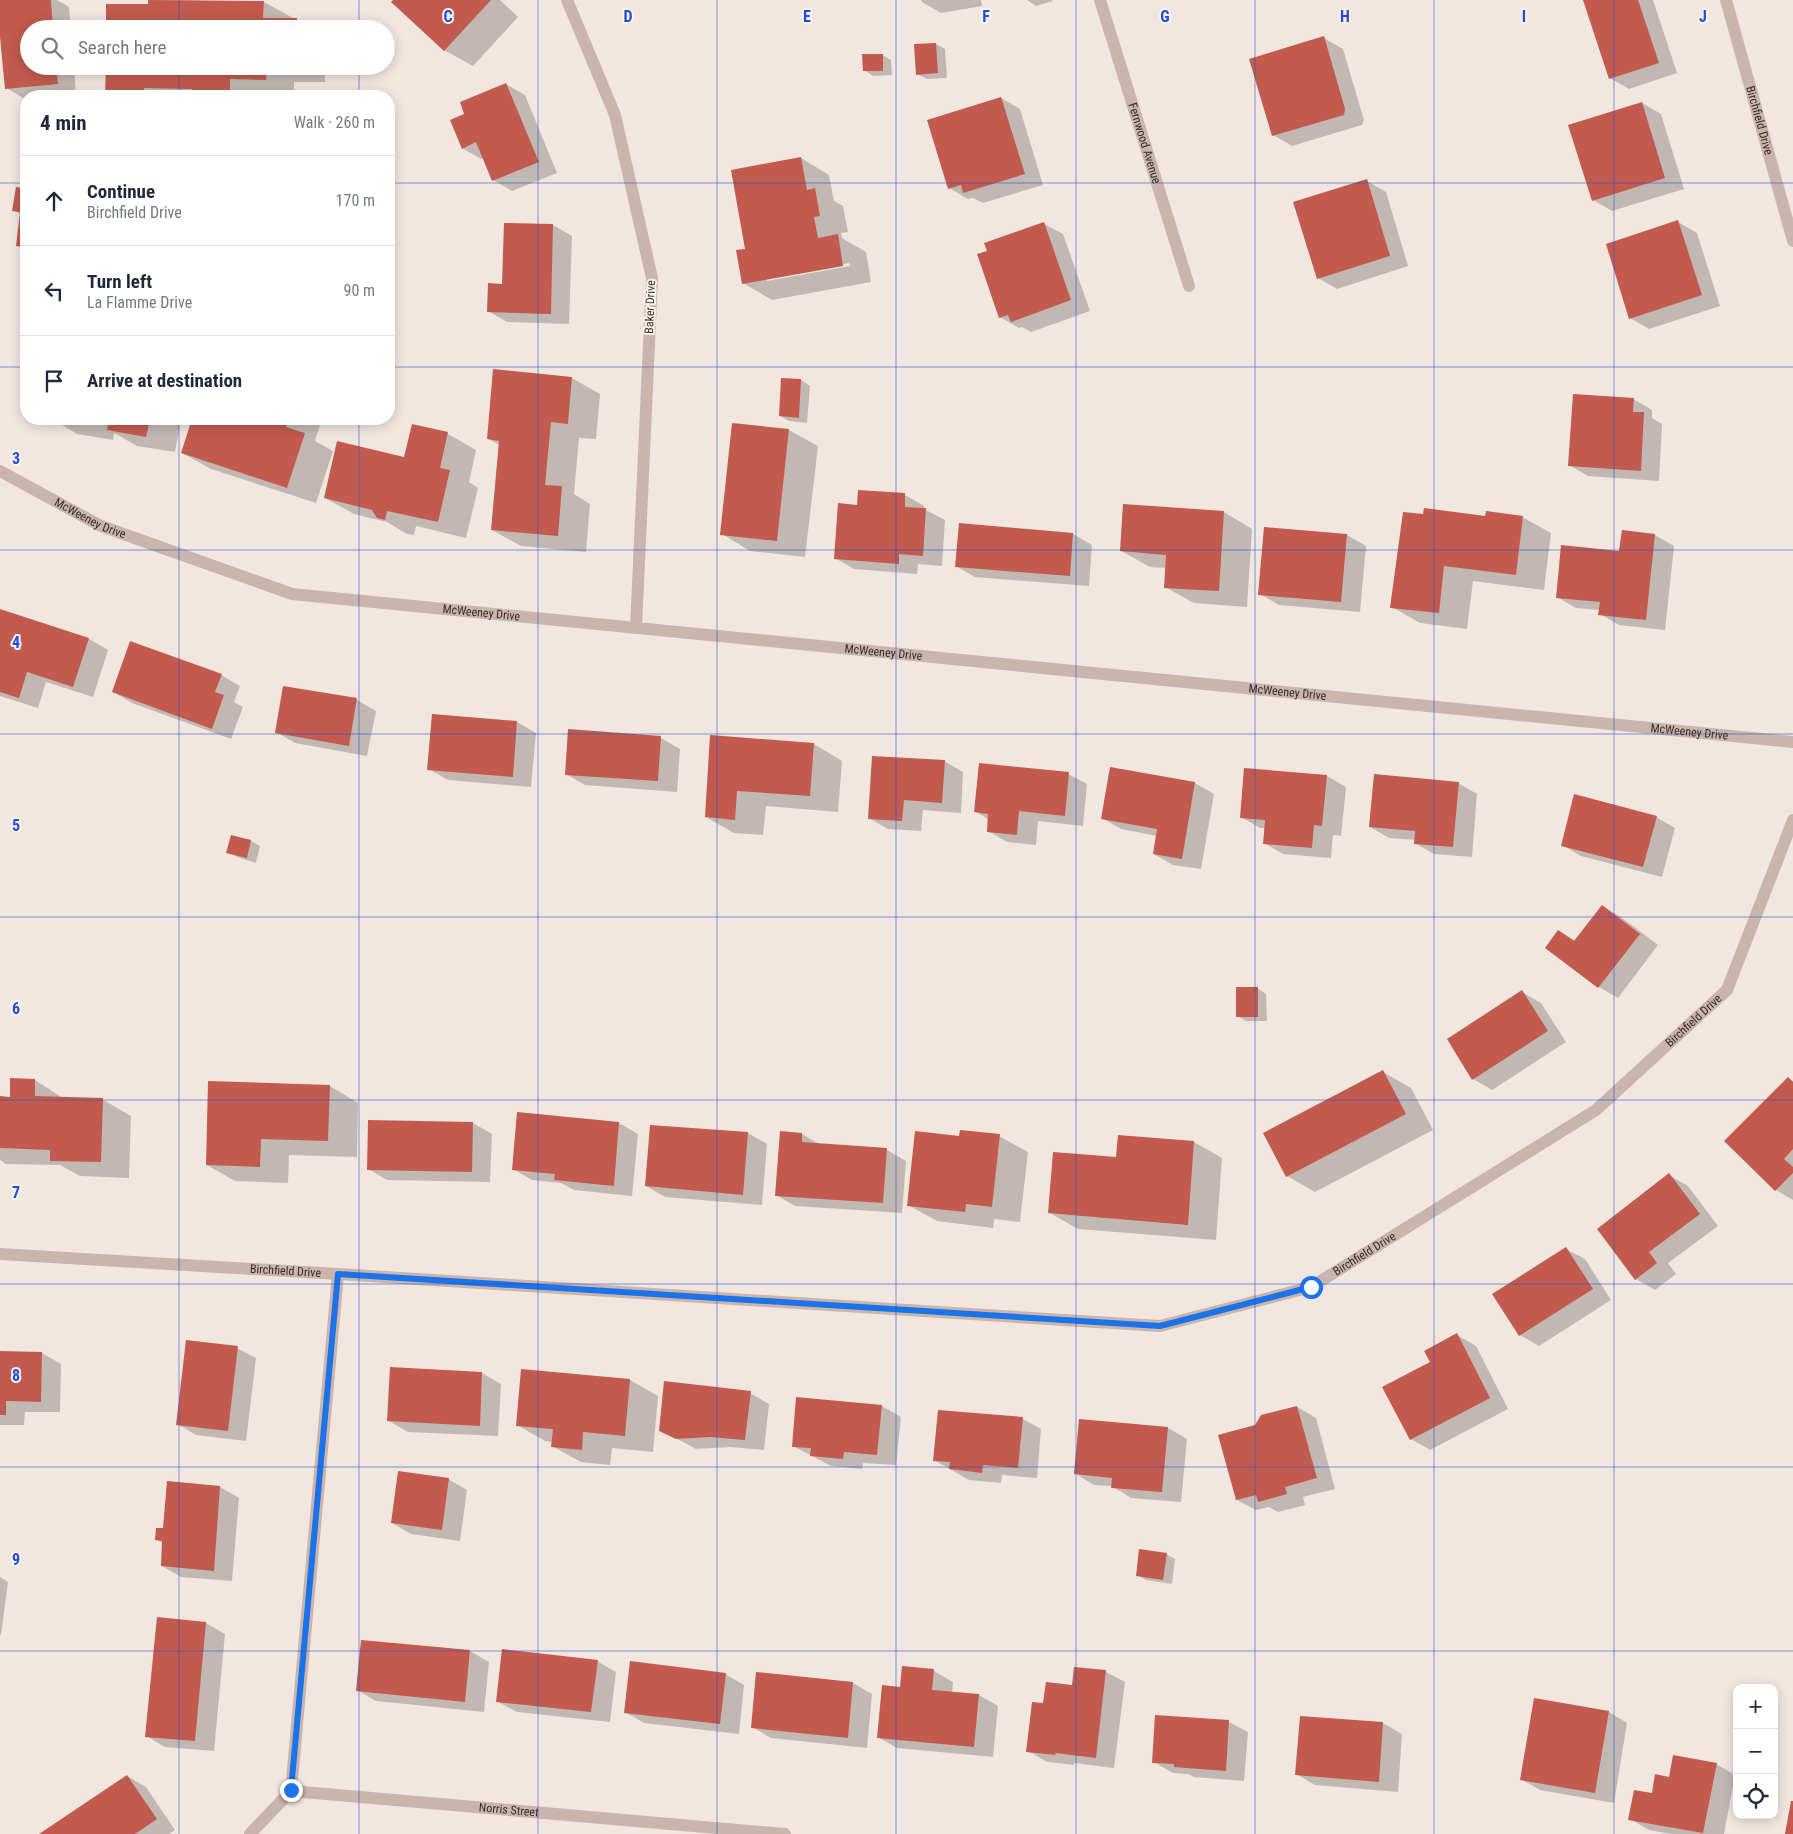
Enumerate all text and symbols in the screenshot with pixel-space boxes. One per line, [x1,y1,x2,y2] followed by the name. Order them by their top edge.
[443,7,453,26] text: C
[623,7,633,26] text: D
[803,7,811,26] text: E
[982,7,990,26] text: F
[1160,7,1170,26] text: G
[1340,7,1350,26] text: H
[1522,7,1526,26] text: I
[1699,7,1707,26] text: J
[20,20,395,75] search box
[38,34,66,62] icon: search
[78,36,166,59] text: Search here
[1743,84,1776,157] street label: Birchfield Drive
[1125,101,1164,186] street label: Fernwood Avenue
[40,111,87,135] text: 4 min
[294,113,375,132] text: Walk · 260 m
[87,180,155,203] text: Continue
[40,187,68,215] icon: ahead
[336,191,375,210] text: 170 m
[87,203,182,222] text: Birchfield Drive
[87,270,152,293] text: Turn left
[40,277,68,305] icon: left
[642,280,658,334] street label: Baker Drive
[343,281,375,300] text: 90 m
[87,293,192,312] text: La Flamme Drive
[40,367,68,395] icon: arrive
[87,369,242,392] text: Arrive at destination
[12,449,20,468] text: 3
[52,495,128,541] street label: McWeeney Drive
[442,602,521,623] street label: McWeeney Drive
[12,633,20,652] text: 4
[844,642,923,663] street label: McWeeney Drive
[1248,681,1327,703] street label: McWeeney Drive
[1650,721,1729,743] street label: McWeeney Drive
[12,816,20,835] text: 5
[1663,991,1725,1050] street label: Birchfield Drive
[12,999,20,1018] text: 6
[12,1183,20,1202] text: 7
[1330,1229,1399,1279] street label: Birchfield Drive
[250,1262,322,1280] street label: Birchfield Drive
[1300,1276,1323,1299] route start
[12,1366,20,1385] text: 8
[12,1550,20,1569] text: 9
[1733,1684,1778,1819] map controls
[1733,1684,1778,1729] button: +
[1733,1729,1778,1774] button: −
[1733,1774,1778,1819] button: locate
[280,1779,303,1802] route end
[478,1800,540,1820] street label: Norris Street

